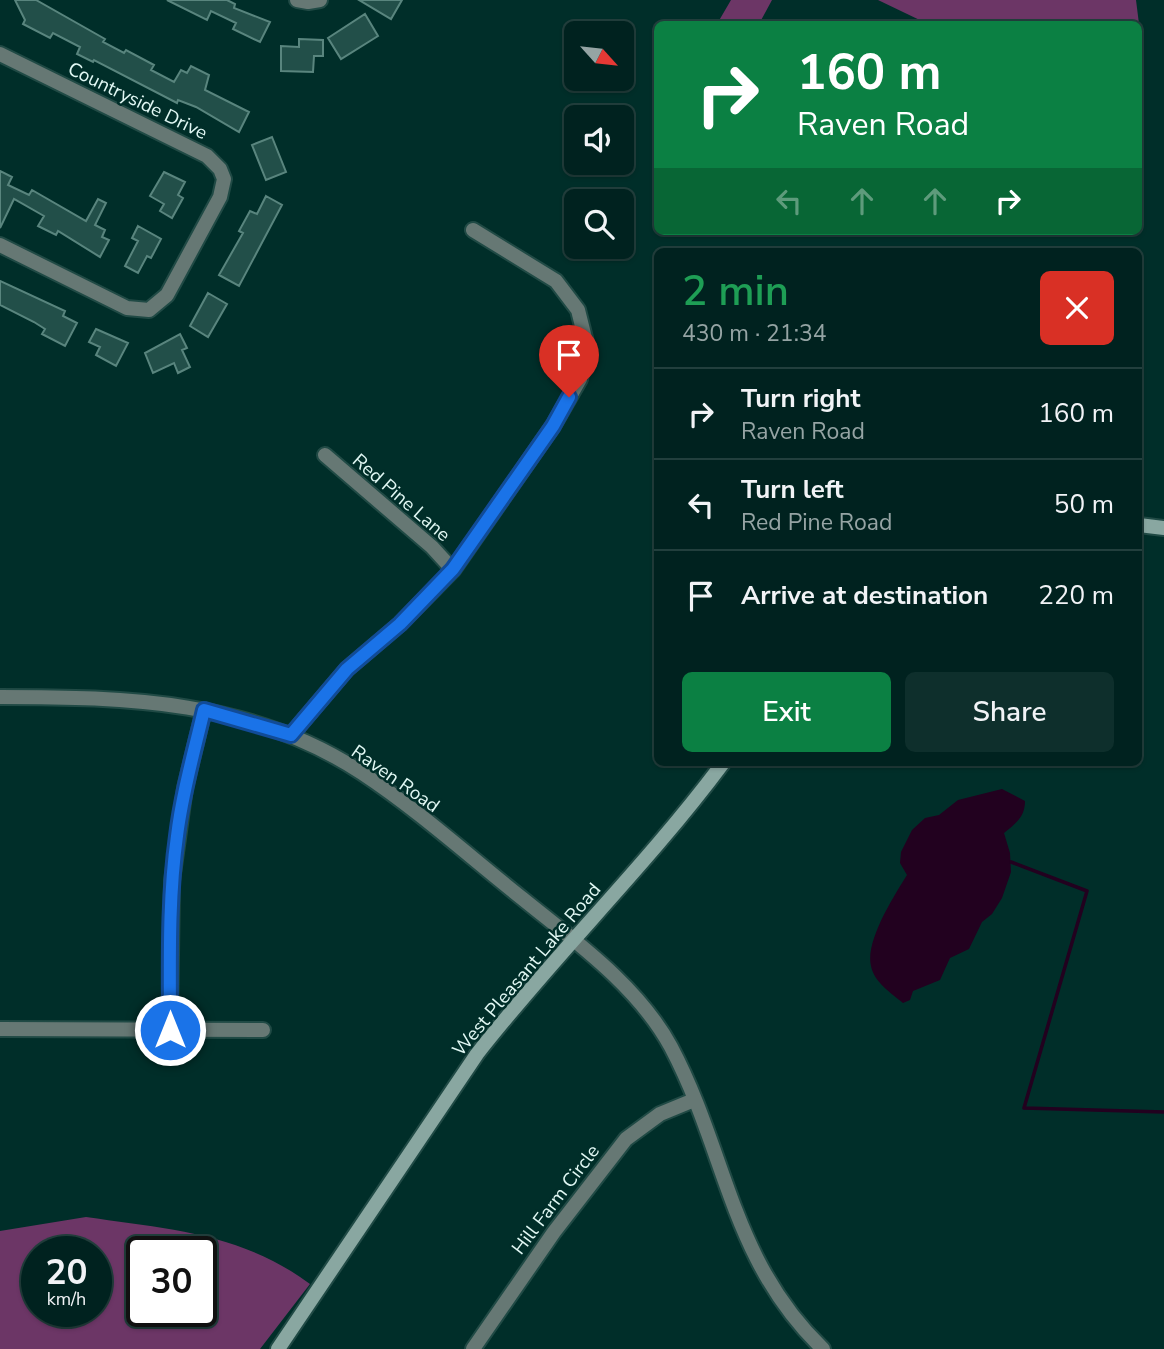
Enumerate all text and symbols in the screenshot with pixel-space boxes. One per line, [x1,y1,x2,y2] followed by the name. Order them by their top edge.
[564,21,634,91] north arrow
[564,21,634,259] map controls
[797,39,941,106] text: 160 m
[682,49,773,140] icon: right
[63,56,212,146] street label: Countryside Drive
[797,103,969,146] text: Raven Road
[564,105,634,175] button: sound
[770,182,808,220] icon: left
[843,182,881,220] icon: ahead
[916,182,954,220] icon: ahead
[989,182,1027,220] icon: right
[564,189,634,259] button: search
[682,263,789,320] text: 2 min
[1040,271,1114,345] button: close
[682,318,827,349] text: 430 m · 21:34
[539,325,599,397] pin
[550,336,588,374] icon: arrive
[741,381,860,416] text: Turn right
[682,395,720,433] icon: right
[1038,396,1114,431] text: 160 m
[741,416,865,447] text: Raven Road
[347,448,456,548] street label: Red Pine Lane
[741,472,844,507] text: Turn left
[682,486,720,524] icon: left
[1054,487,1114,522] text: 50 m
[741,507,892,538] text: Red Pine Road
[682,577,720,615] icon: arrive
[741,578,988,613] text: Arrive at destination
[1038,578,1114,613] text: 220 m
[682,672,891,752] button: Exit
[905,672,1114,752] button: Share
[346,739,445,819] street label: Raven Road
[447,878,607,1062] street label: West Pleasant Lake Road
[133,993,207,1067] position arrow
[506,1139,606,1260] street label: Hill Farm Circle
[126,1236,217,1327] speed limit sign: 30
[45,1249,88,1296] text: 20
[47,1287,86,1311] text: km/h

